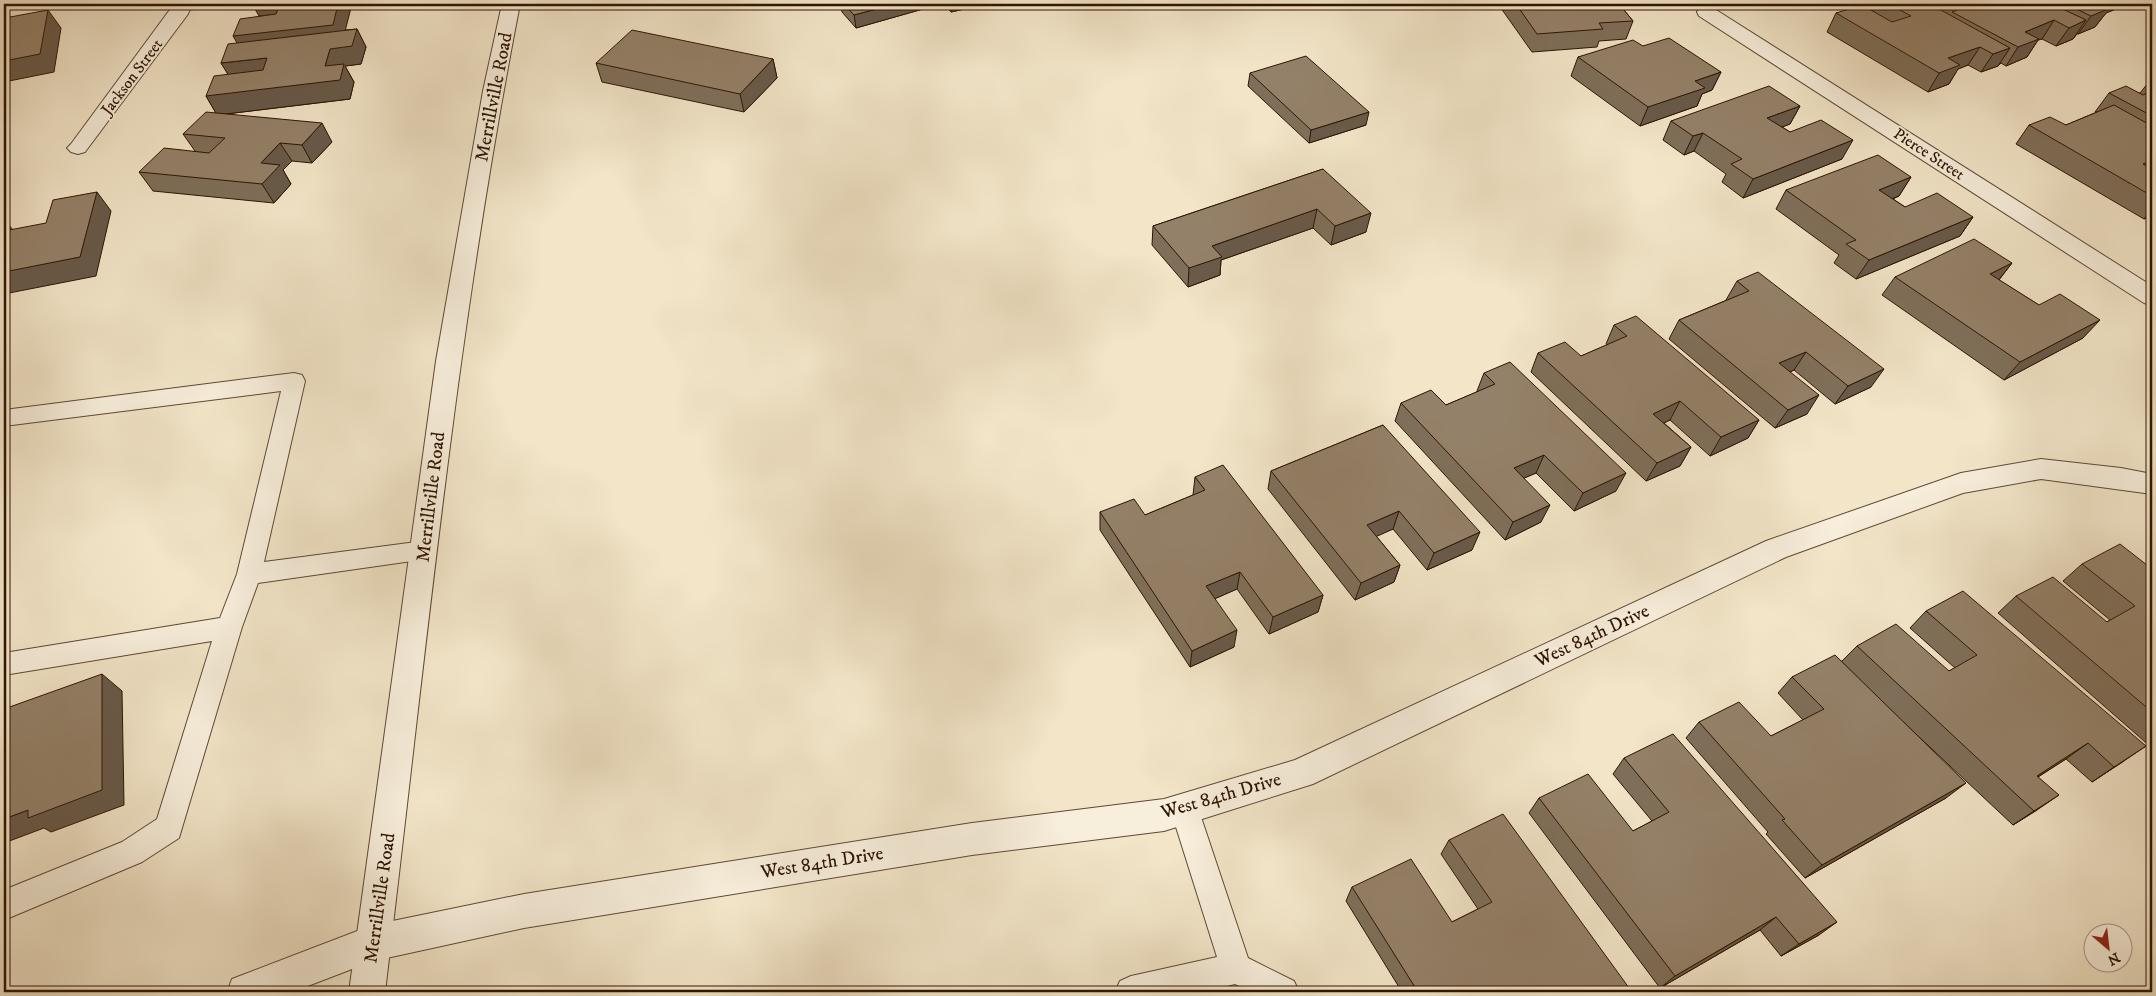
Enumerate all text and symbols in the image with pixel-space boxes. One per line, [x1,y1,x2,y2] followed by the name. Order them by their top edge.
[470,30,518,164] street label: Merrillville Road
[96,35,167,121] street label: Jackson Street
[1890,124,1968,184] street label: Pierce Street
[412,430,450,563] street label: Merrillville Road
[1530,599,1653,673] street label: West 84th Drive
[1157,768,1284,824] street label: West 84th Drive
[359,831,401,965] street label: Merrillville Road
[758,842,885,884] street label: West 84th Drive
[2084,924,2134,974] north arrow
[2104,948,2123,969] text: N

